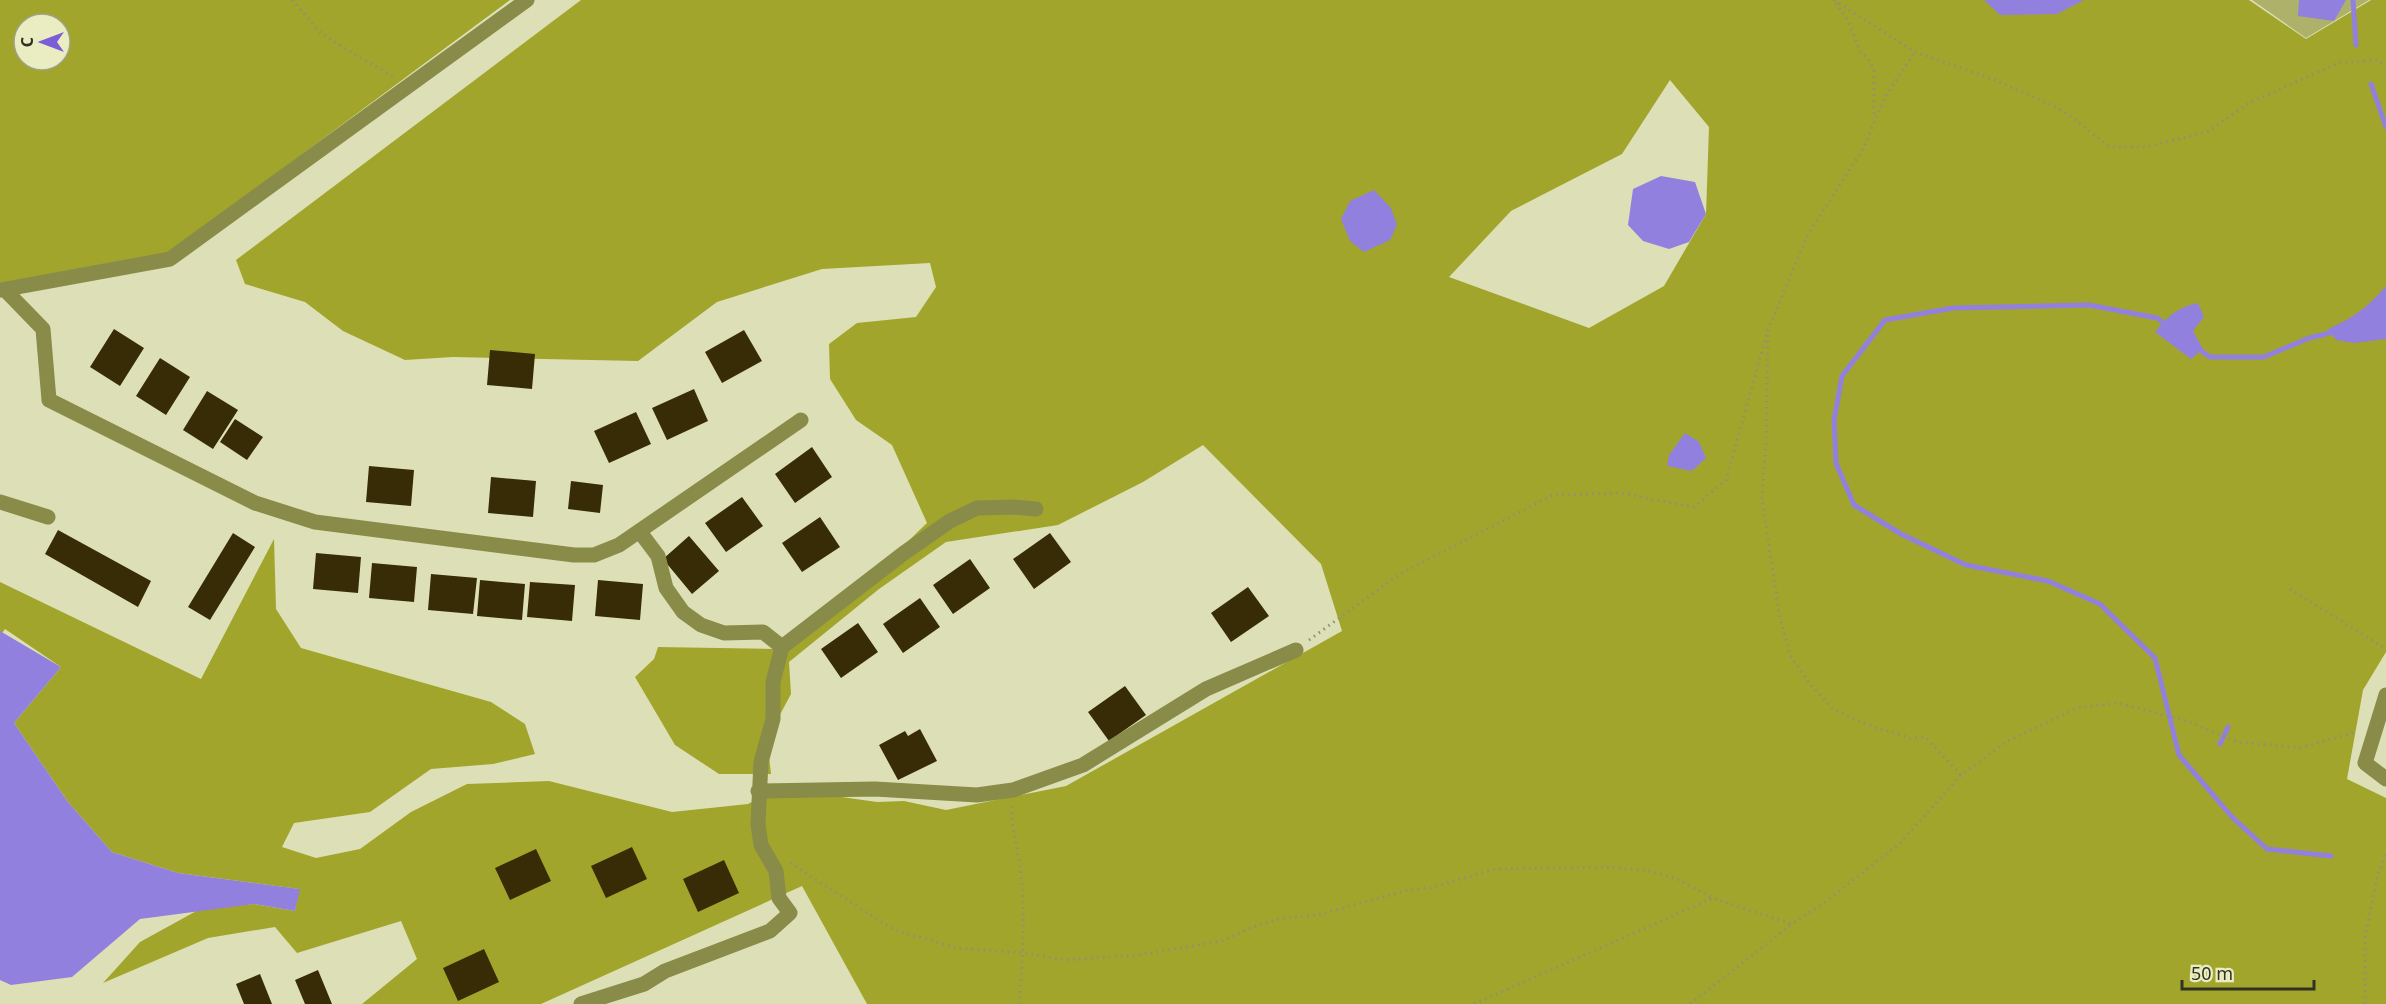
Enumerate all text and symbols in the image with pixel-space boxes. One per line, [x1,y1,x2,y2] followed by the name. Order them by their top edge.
[12,12,72,72] north arrow
[16,37,38,47] text: С
[2182,953,2314,991] scale bar
[2191,961,2233,985] text: 50 m

